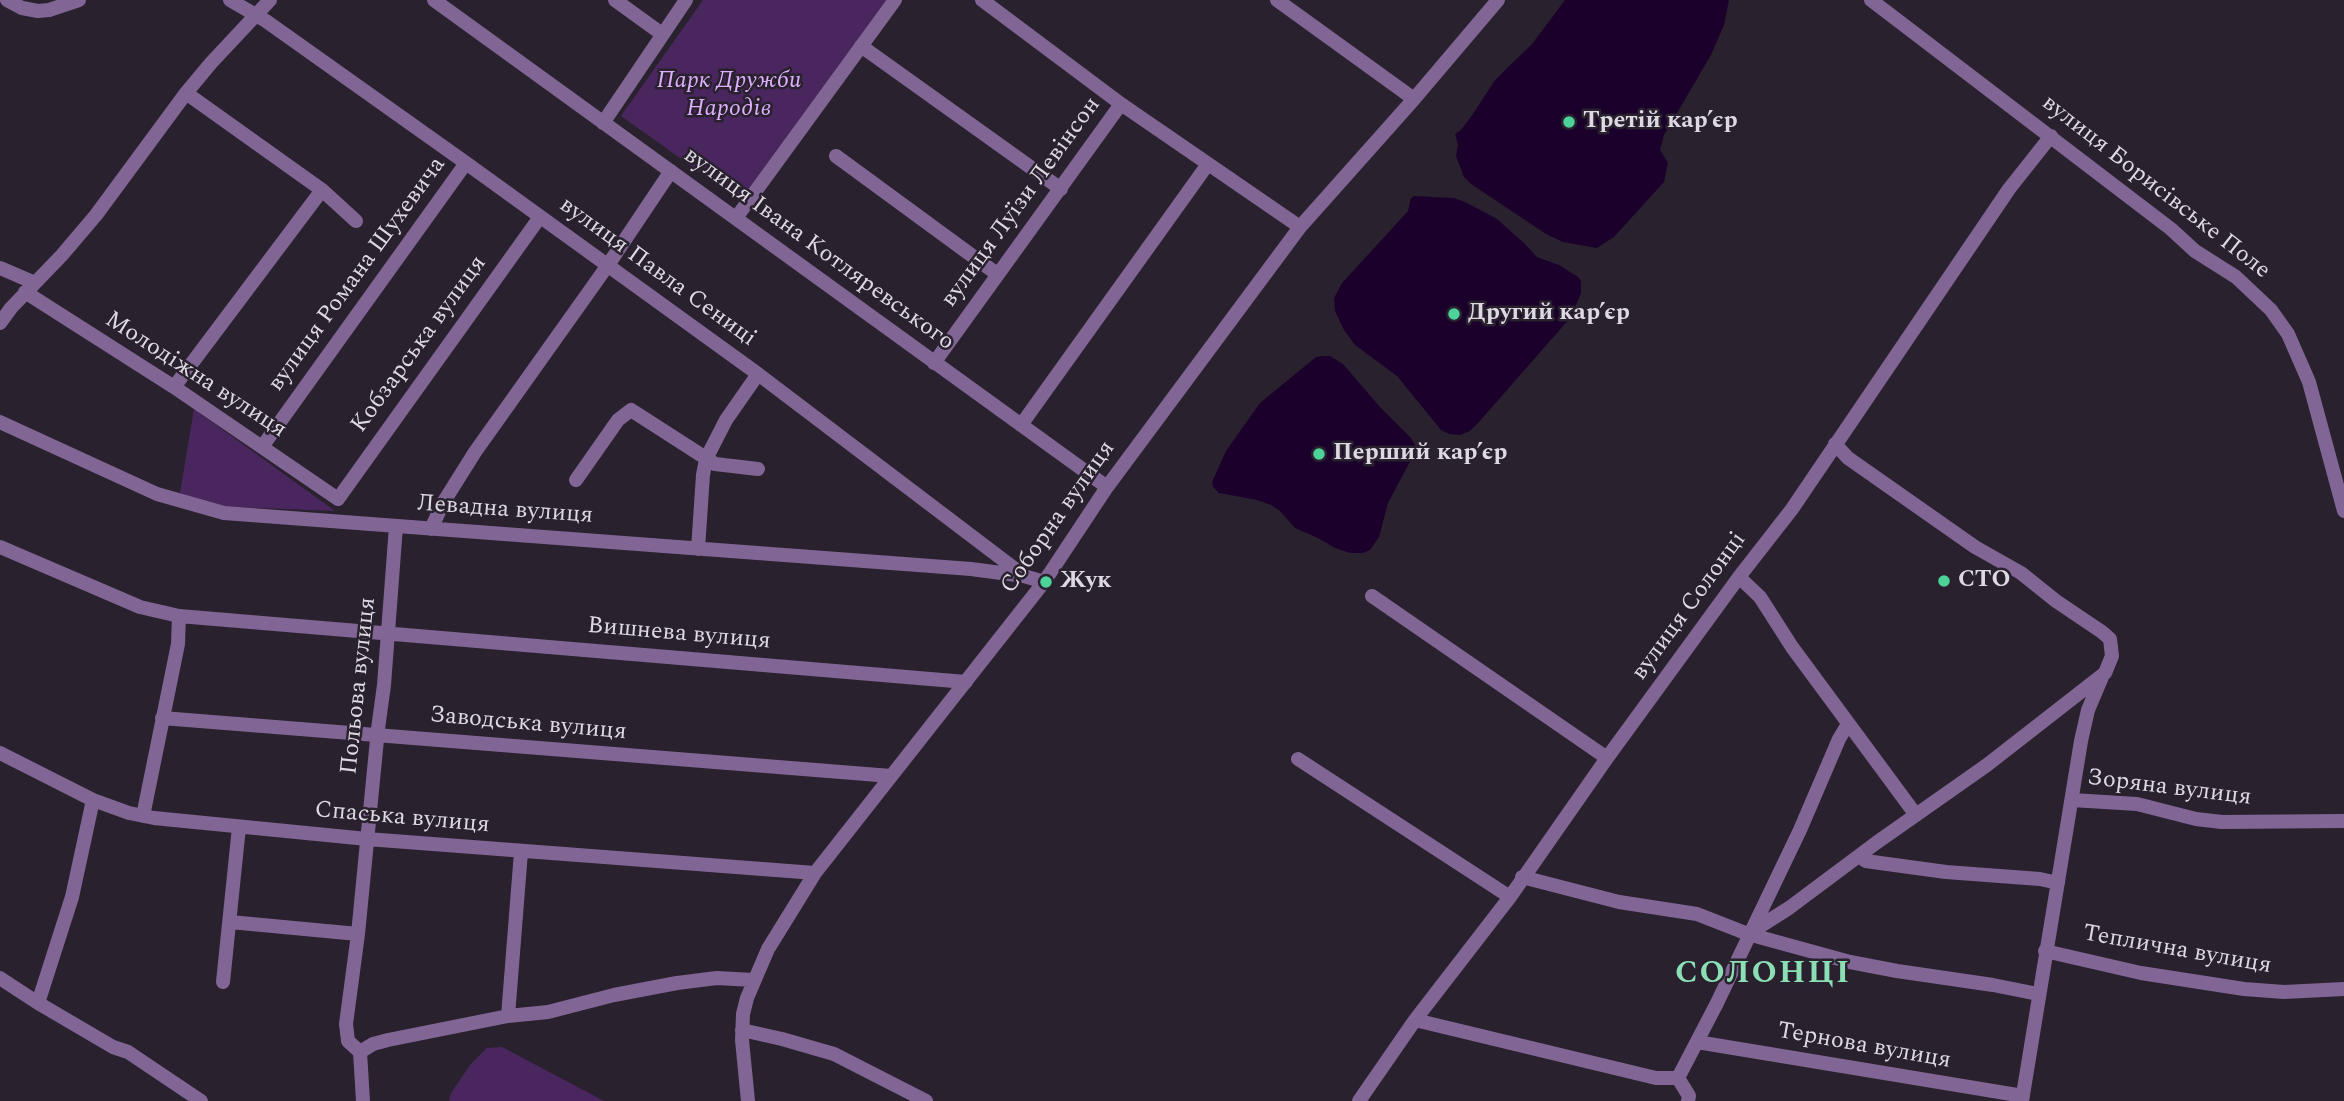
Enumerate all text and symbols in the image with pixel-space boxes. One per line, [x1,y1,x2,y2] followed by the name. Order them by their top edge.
[657,68,801,124] park label: Парк Дружби Народів
[2035,90,2275,286] street label: вулиця Борисівське Поле
[936,92,1108,314] street label: вулиця Луїзи Левінсон
[1583,108,1738,136] place label: Третій кар’єр
[1561,114,1577,130] marker: Третій кар’єр
[677,142,959,358] street label: вулиця Івана Котляревського
[263,152,453,398] street label: вулиця Романа Шухевича
[553,192,761,354] street label: вулиця Павла Сениці
[346,251,494,439] street label: Кобзарська вулиця
[1468,300,1630,328] place label: Другий кар’єр
[99,306,291,446] street label: Молодіжна вулиця
[1446,306,1462,322] marker: Другий кар’єр
[996,436,1122,600] street label: Соборна вулиця
[1333,440,1507,468] place label: Перший кар’єр
[1311,446,1327,462] marker: Перший кар’єр
[416,490,594,532] street label: Левадна вулиця
[1627,527,1753,687] street label: вулиця Солонці
[1958,567,2011,595] place label: СТО
[1060,568,1111,596] place label: Жук
[1936,573,1952,589] marker: СТО
[1038,574,1054,590] marker: Жук
[336,596,384,776] street label: Польова вулиця
[586,613,772,657] street label: Вишнева вулиця
[428,702,628,748] street label: Заводська вулиця
[2085,765,2253,813] street label: Зоряна вулиця
[313,797,491,841] street label: Спаська вулиця
[2081,920,2273,982] street label: Теплична вулиця
[1676,957,1850,995] district label: СОЛОНЦІ
[1775,1018,1953,1076] street label: Тернова вулиця

